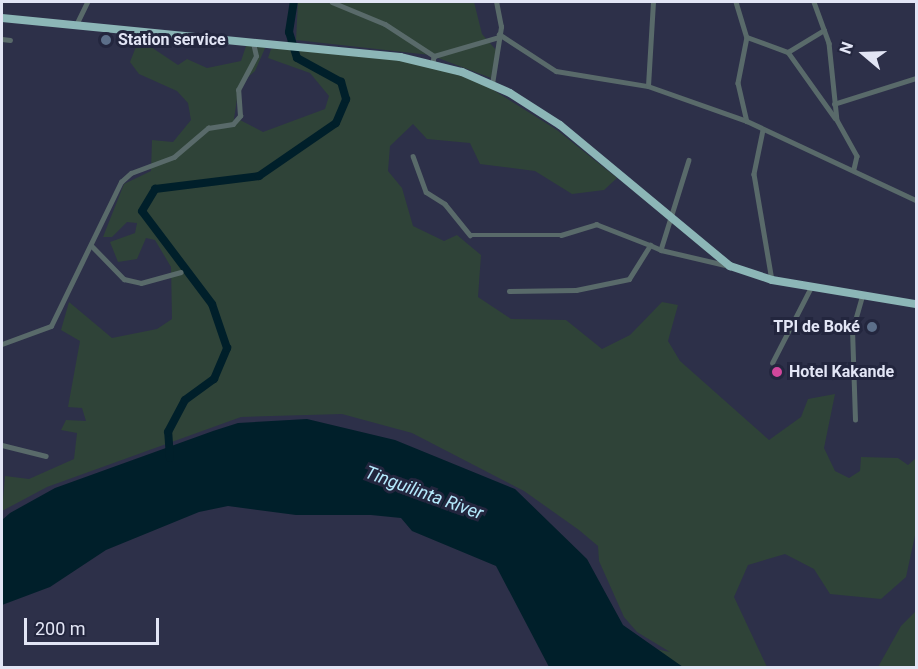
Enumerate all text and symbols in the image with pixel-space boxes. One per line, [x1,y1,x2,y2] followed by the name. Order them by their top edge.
[834,24,894,84] north arrow
[118,30,226,50] place label: Station service
[99,33,113,47] marker: Station service
[836,40,857,56] text: N
[773,317,860,337] place label: TPI de Boké
[865,320,879,334] marker: TPI de Boké
[789,362,894,382] place label: Hotel Kakande
[770,365,784,379] marker: Hotel Kakande
[362,462,486,524] water label: Tinguilinta River
[27,606,162,644] scale bar
[35,618,86,639] text: 200 m

